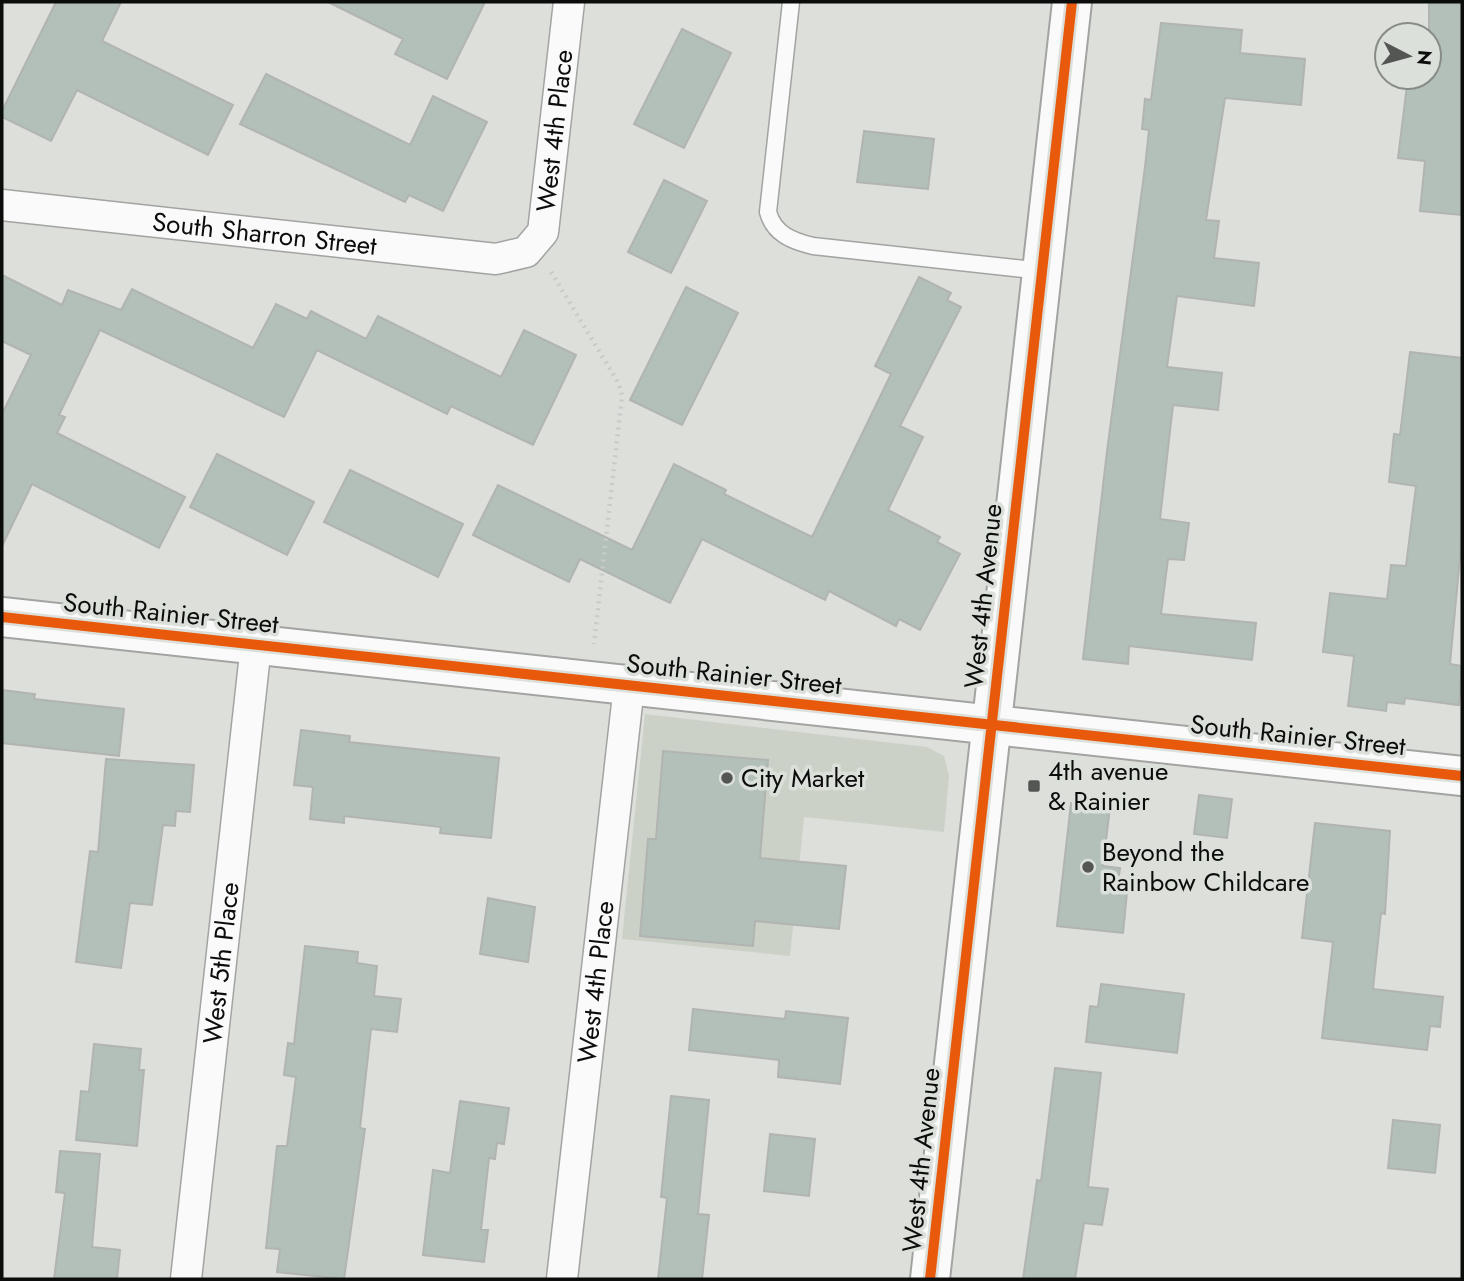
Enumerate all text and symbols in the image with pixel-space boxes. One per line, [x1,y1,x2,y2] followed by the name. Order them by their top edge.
[1373,21,1443,91] north arrow
[526,47,582,214] street label: West 4th Place
[1410,49,1439,67] text: N
[150,203,379,265] street label: South Sharron Street
[954,502,1012,690] street label: West 4th Avenue
[62,583,281,643] street label: South Rainier Street
[625,644,844,704] street label: South Rainier Street
[1189,705,1408,765] street label: South Rainier Street
[1048,752,1168,820] place label: 4th avenue & Rainier
[741,759,865,797] place label: City Market
[719,770,735,786] marker: City Market
[1026,778,1042,794] marker: 4th avenue & Rainier
[1102,833,1309,901] place label: Beyond the Rainbow Childcare
[1080,859,1096,875] marker: Beyond the Rainbow Childcare
[193,880,249,1046] street label: West 5th Place
[568,899,624,1065] street label: West 4th Place
[892,1066,950,1254] street label: West 4th Avenue

